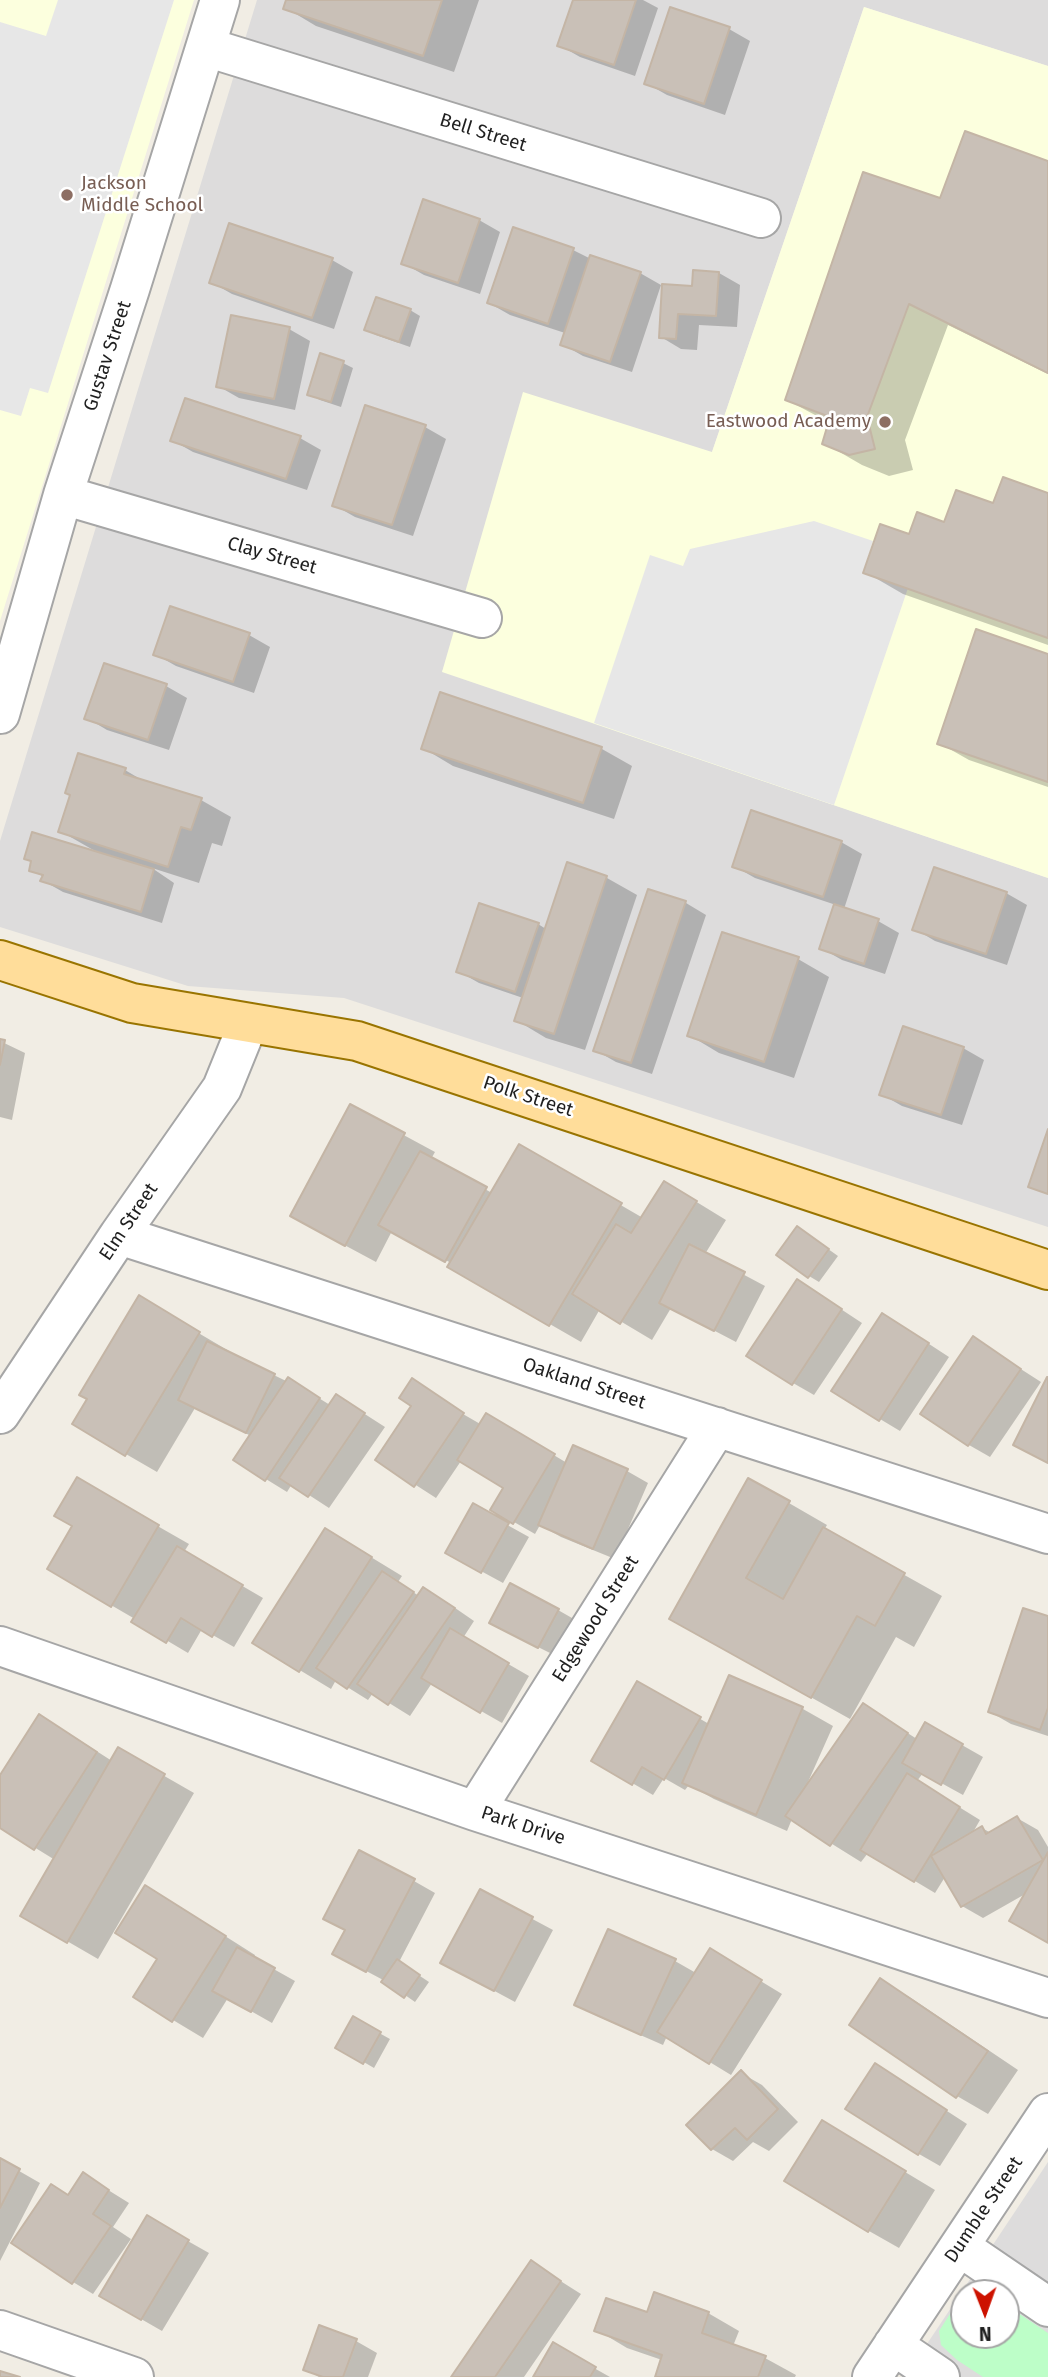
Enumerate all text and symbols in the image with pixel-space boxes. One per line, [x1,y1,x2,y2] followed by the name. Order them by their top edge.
[437,109,529,157] street label: Bell Street
[81,173,203,217] place label: Jackson Middle School
[59,187,75,203] marker: Jackson Middle School
[79,298,137,414] street label: Gustav Street
[706,411,871,433] place label: Eastwood Academy
[877,414,893,430] marker: Eastwood Academy
[225,532,319,580] street label: Clay Street
[480,1072,576,1122] street label: Polk Street
[95,1179,163,1265] street label: Elm Street
[520,1353,648,1415] street label: Oakland Street
[548,1552,644,1686] street label: Edgewood Street
[478,1802,568,1850] street label: Park Drive
[940,2153,1028,2267] street label: Dumble Street
[950,2279,1020,2349] north arrow
[979,2322,992,2345] text: N

